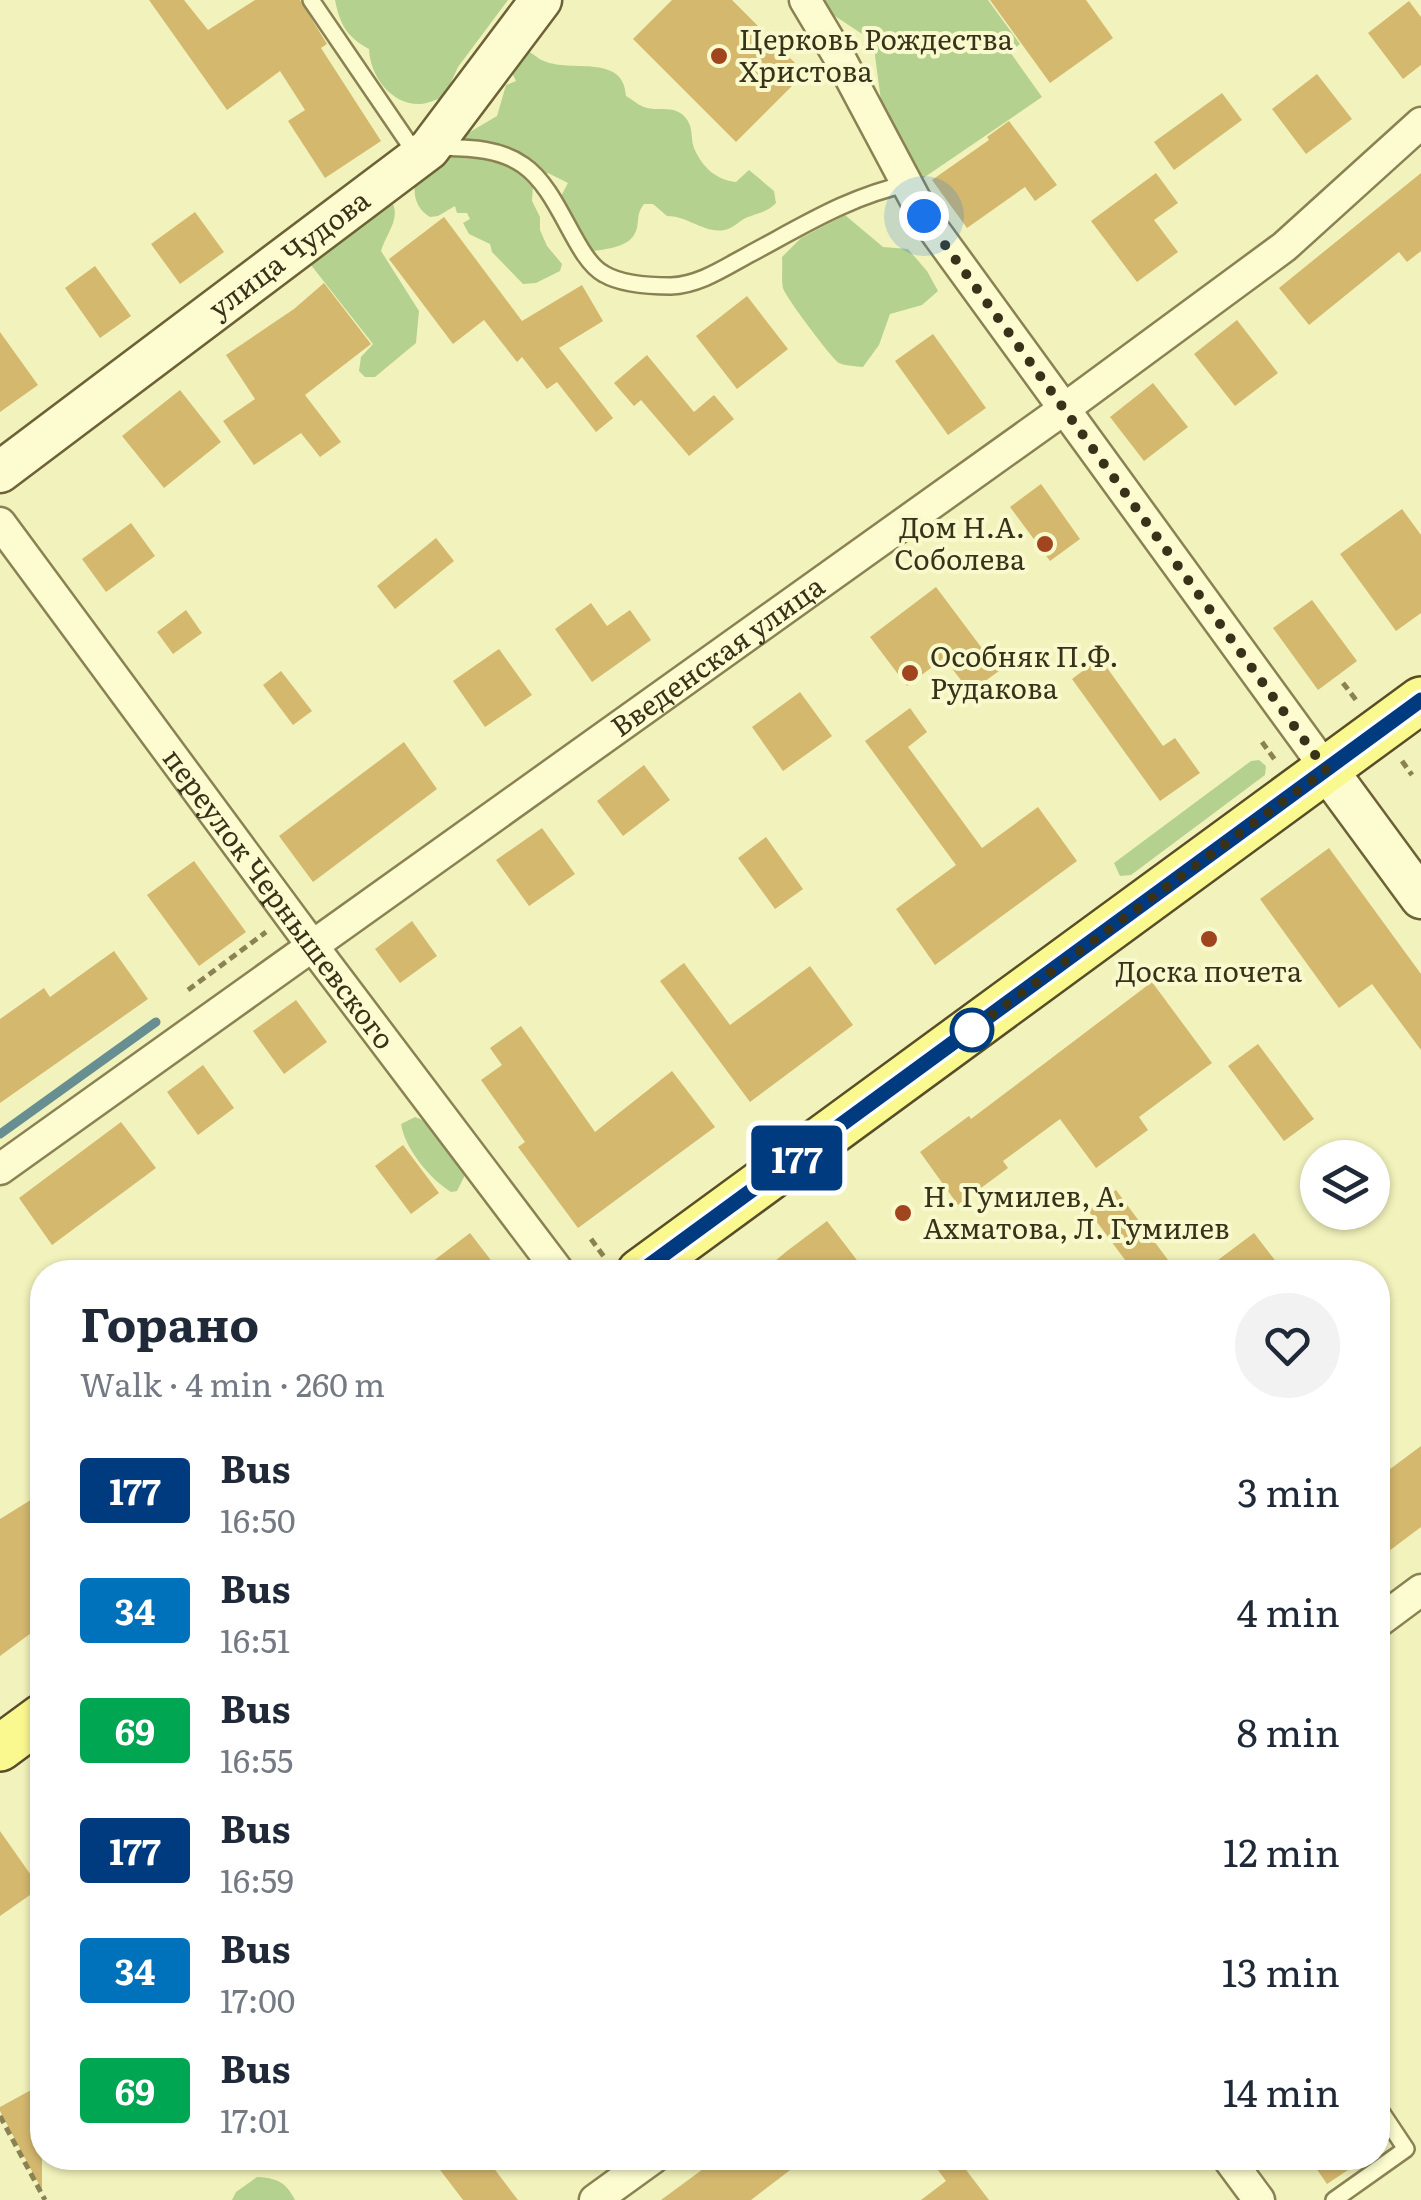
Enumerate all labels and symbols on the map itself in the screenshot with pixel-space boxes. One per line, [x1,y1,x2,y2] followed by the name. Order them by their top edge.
[739,17,1013,91] place label: Церковь Рождества Христова
[708,45,730,67] marker: Церковь Рождества Христова
[198,178,378,327] street label: улица Чудова
[899,191,949,241] your location
[894,505,1025,579] place label: Дом Н.А. Соболева
[1034,533,1056,555] marker: Дом Н.А. Соболева
[601,564,832,745] street label: Введенская улица
[930,634,1119,708] place label: Особняк П.Ф. Рудакова
[899,662,921,684] marker: Особняк П.Ф. Рудакова
[154,738,406,1057] street label: переулок Чернышевского
[1198,928,1220,950] marker: Доска почета
[1116,949,1302,991] place label: Доска почета
[951,1009,993,1051] unlabelled marker
[740,1126,854,1190] line badge: 177
[923,1174,1230,1248] place label: Н. Гумилев, А. Ахматова, Л. Гумилев
[892,1202,914,1224] marker: Н. Гумилев, А. Ахматова, Л. Гумилев

